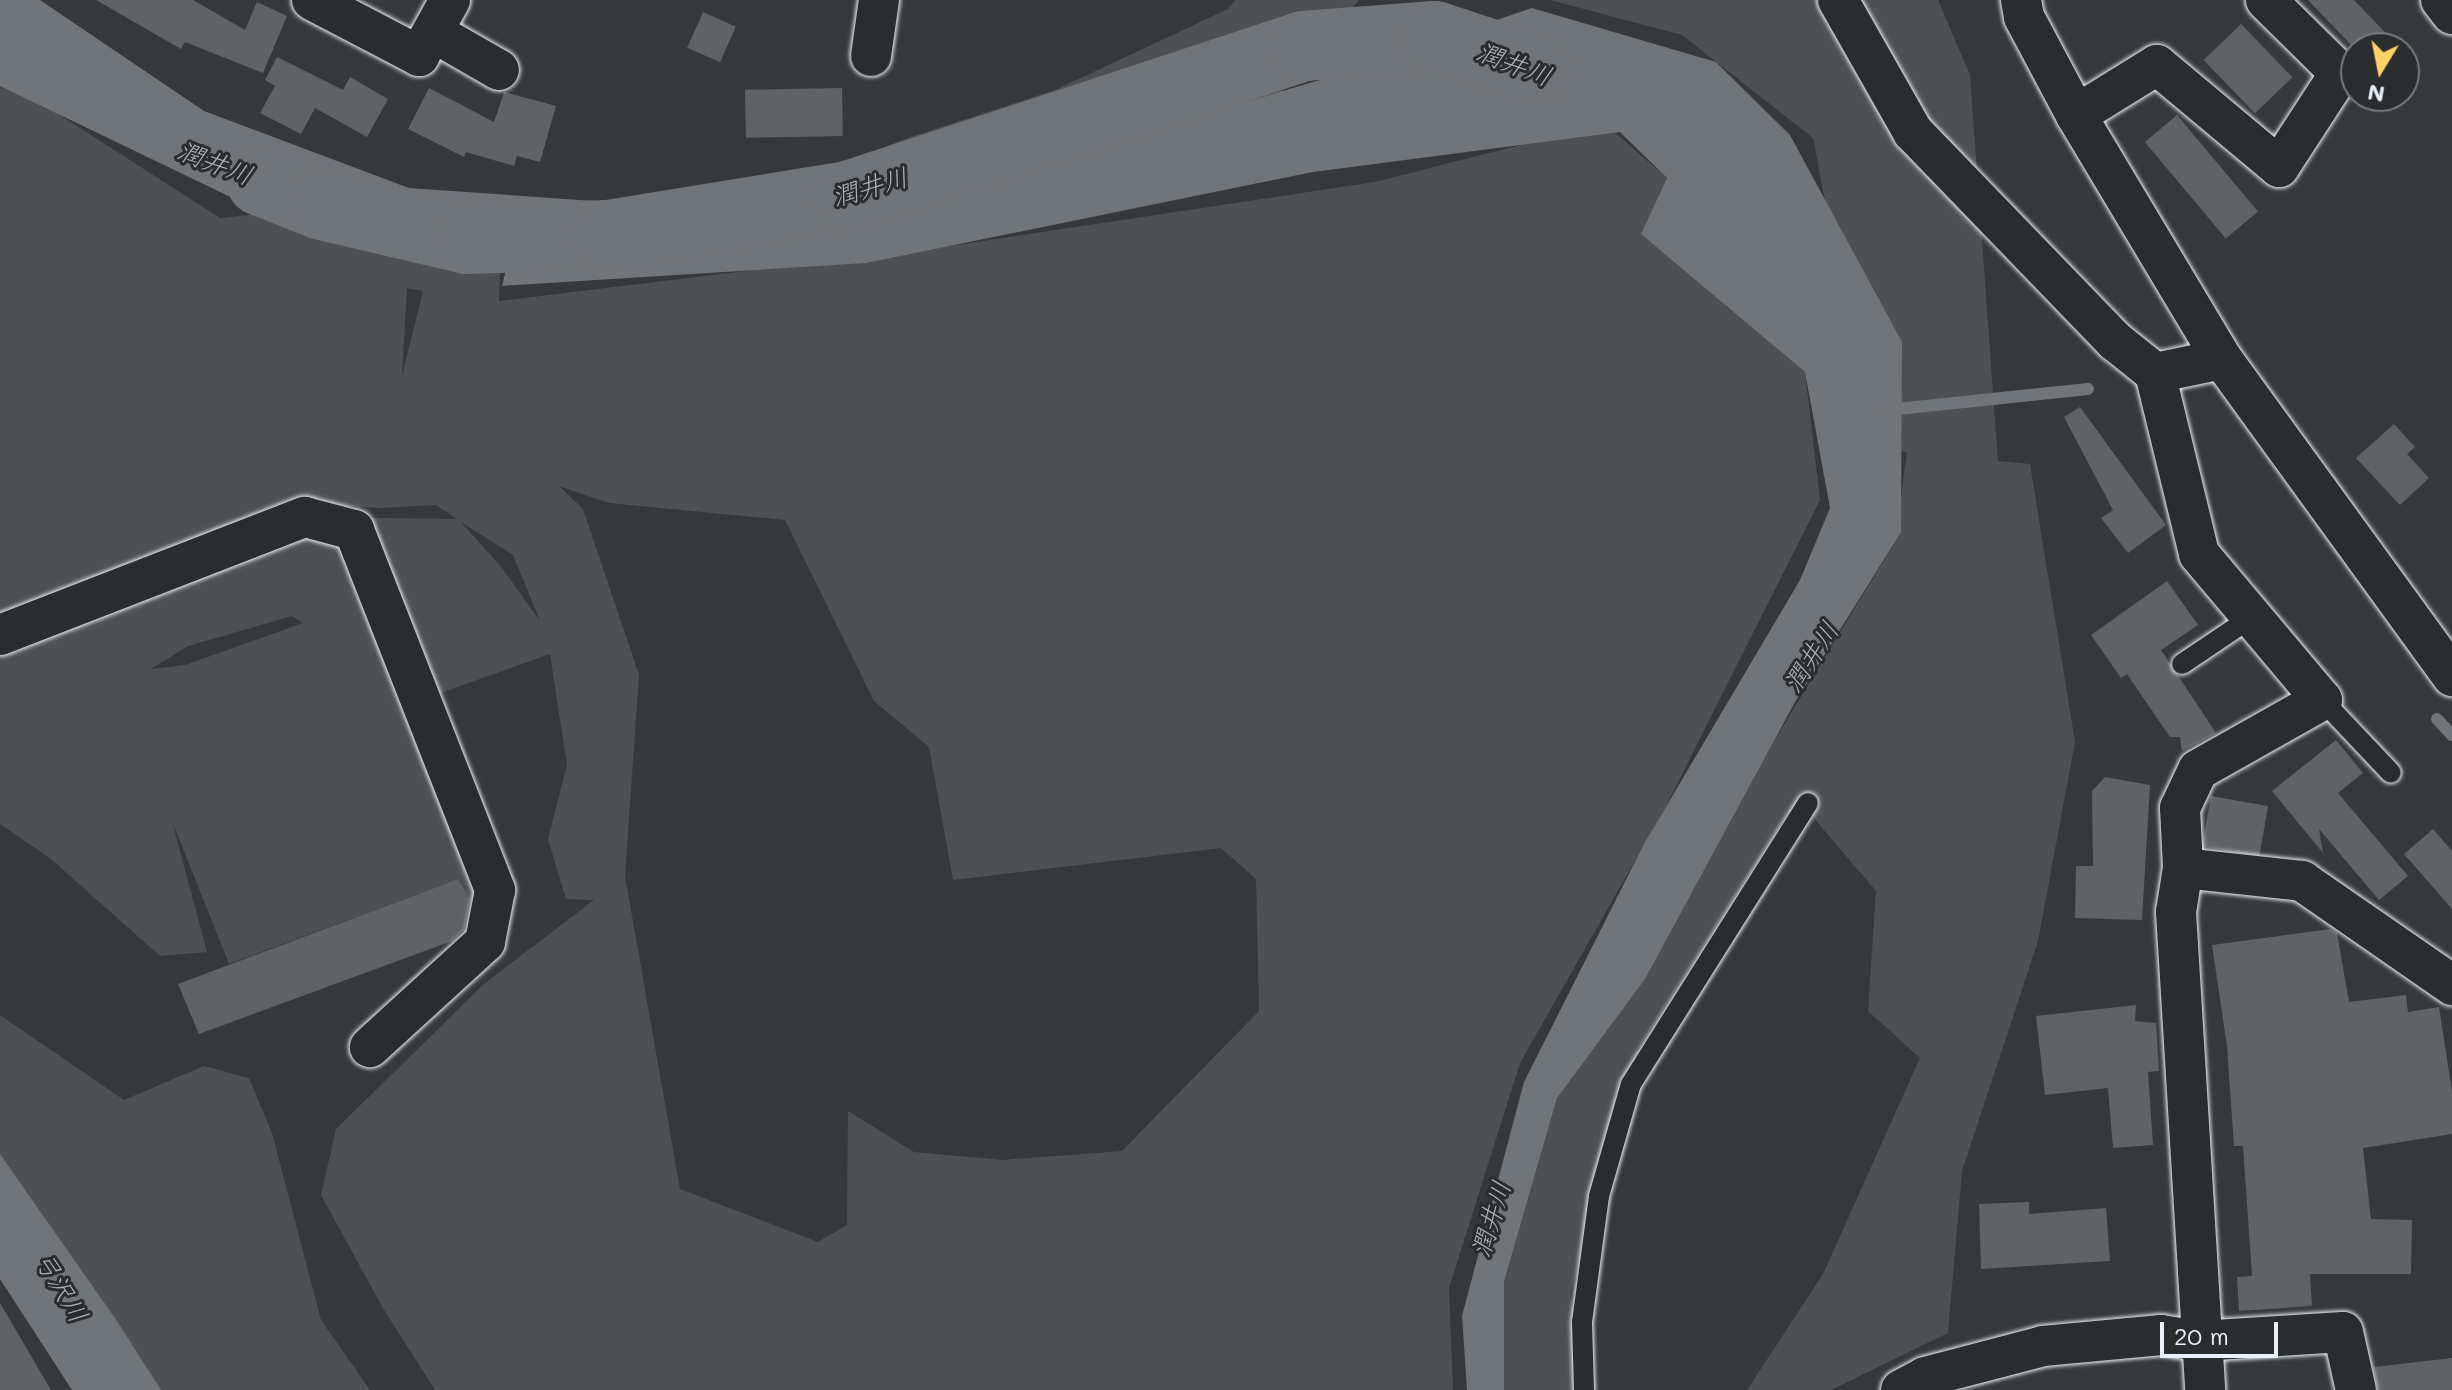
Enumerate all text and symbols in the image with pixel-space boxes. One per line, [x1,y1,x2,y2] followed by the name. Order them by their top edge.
[2340,32,2420,112] north arrow
[1472,35,1556,93] water label: 潤井川
[2365,78,2387,110] text: N
[173,134,257,192] water label: 潤井川
[828,161,912,213] water label: 潤井川
[1777,616,1845,698] water label: 潤井川
[1465,1177,1517,1261] water label: 潤井川
[28,1246,94,1328] water label: 弓沢川
[2164,1306,2282,1356] scale bar
[2174,1320,2229,1351] text: 20 m

